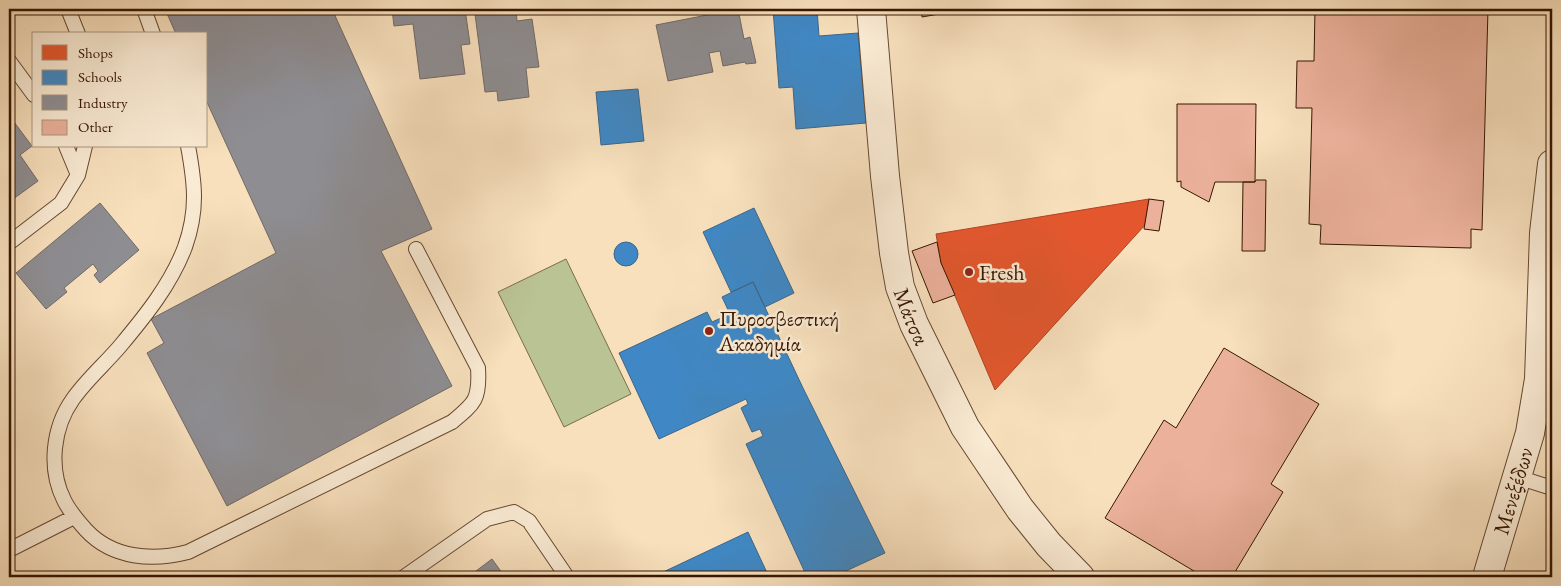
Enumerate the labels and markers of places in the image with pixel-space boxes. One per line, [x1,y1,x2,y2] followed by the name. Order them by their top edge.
[979,258,1025,287] place label: Fresh
[963,266,975,278] marker: Fresh
[718,304,839,358] place label: Πυροσβεστική Ακαδημία
[703,325,715,337] marker: Πυροσβεστική Ακαδημία

